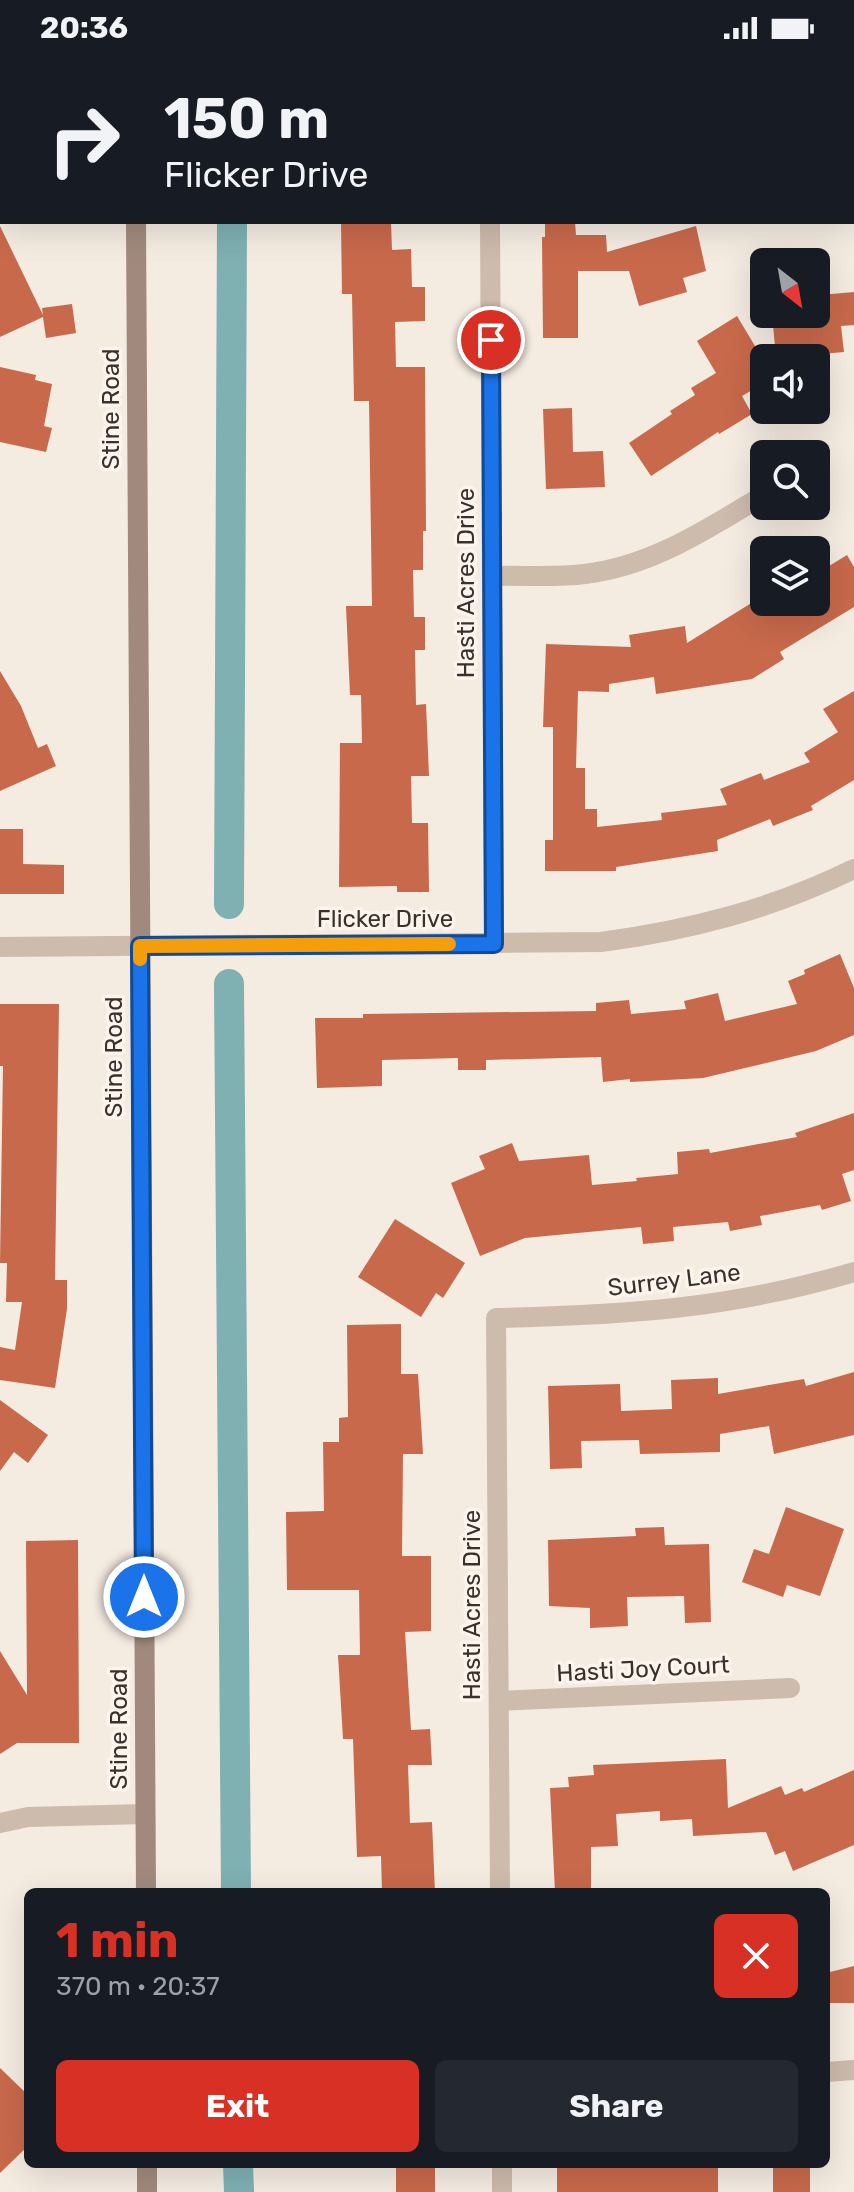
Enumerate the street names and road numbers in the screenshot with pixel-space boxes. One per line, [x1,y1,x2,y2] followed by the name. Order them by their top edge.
[97,349,125,469] street label: Stine Road
[452,488,480,678] street label: Hasti Acres Drive
[317,905,453,933] street label: Flicker Drive
[100,997,128,1117] street label: Stine Road
[606,1258,742,1302] street label: Surrey Lane
[458,1510,486,1700] street label: Hasti Acres Drive
[556,1650,730,1688] street label: Hasti Joy Court
[105,1669,133,1789] street label: Stine Road

